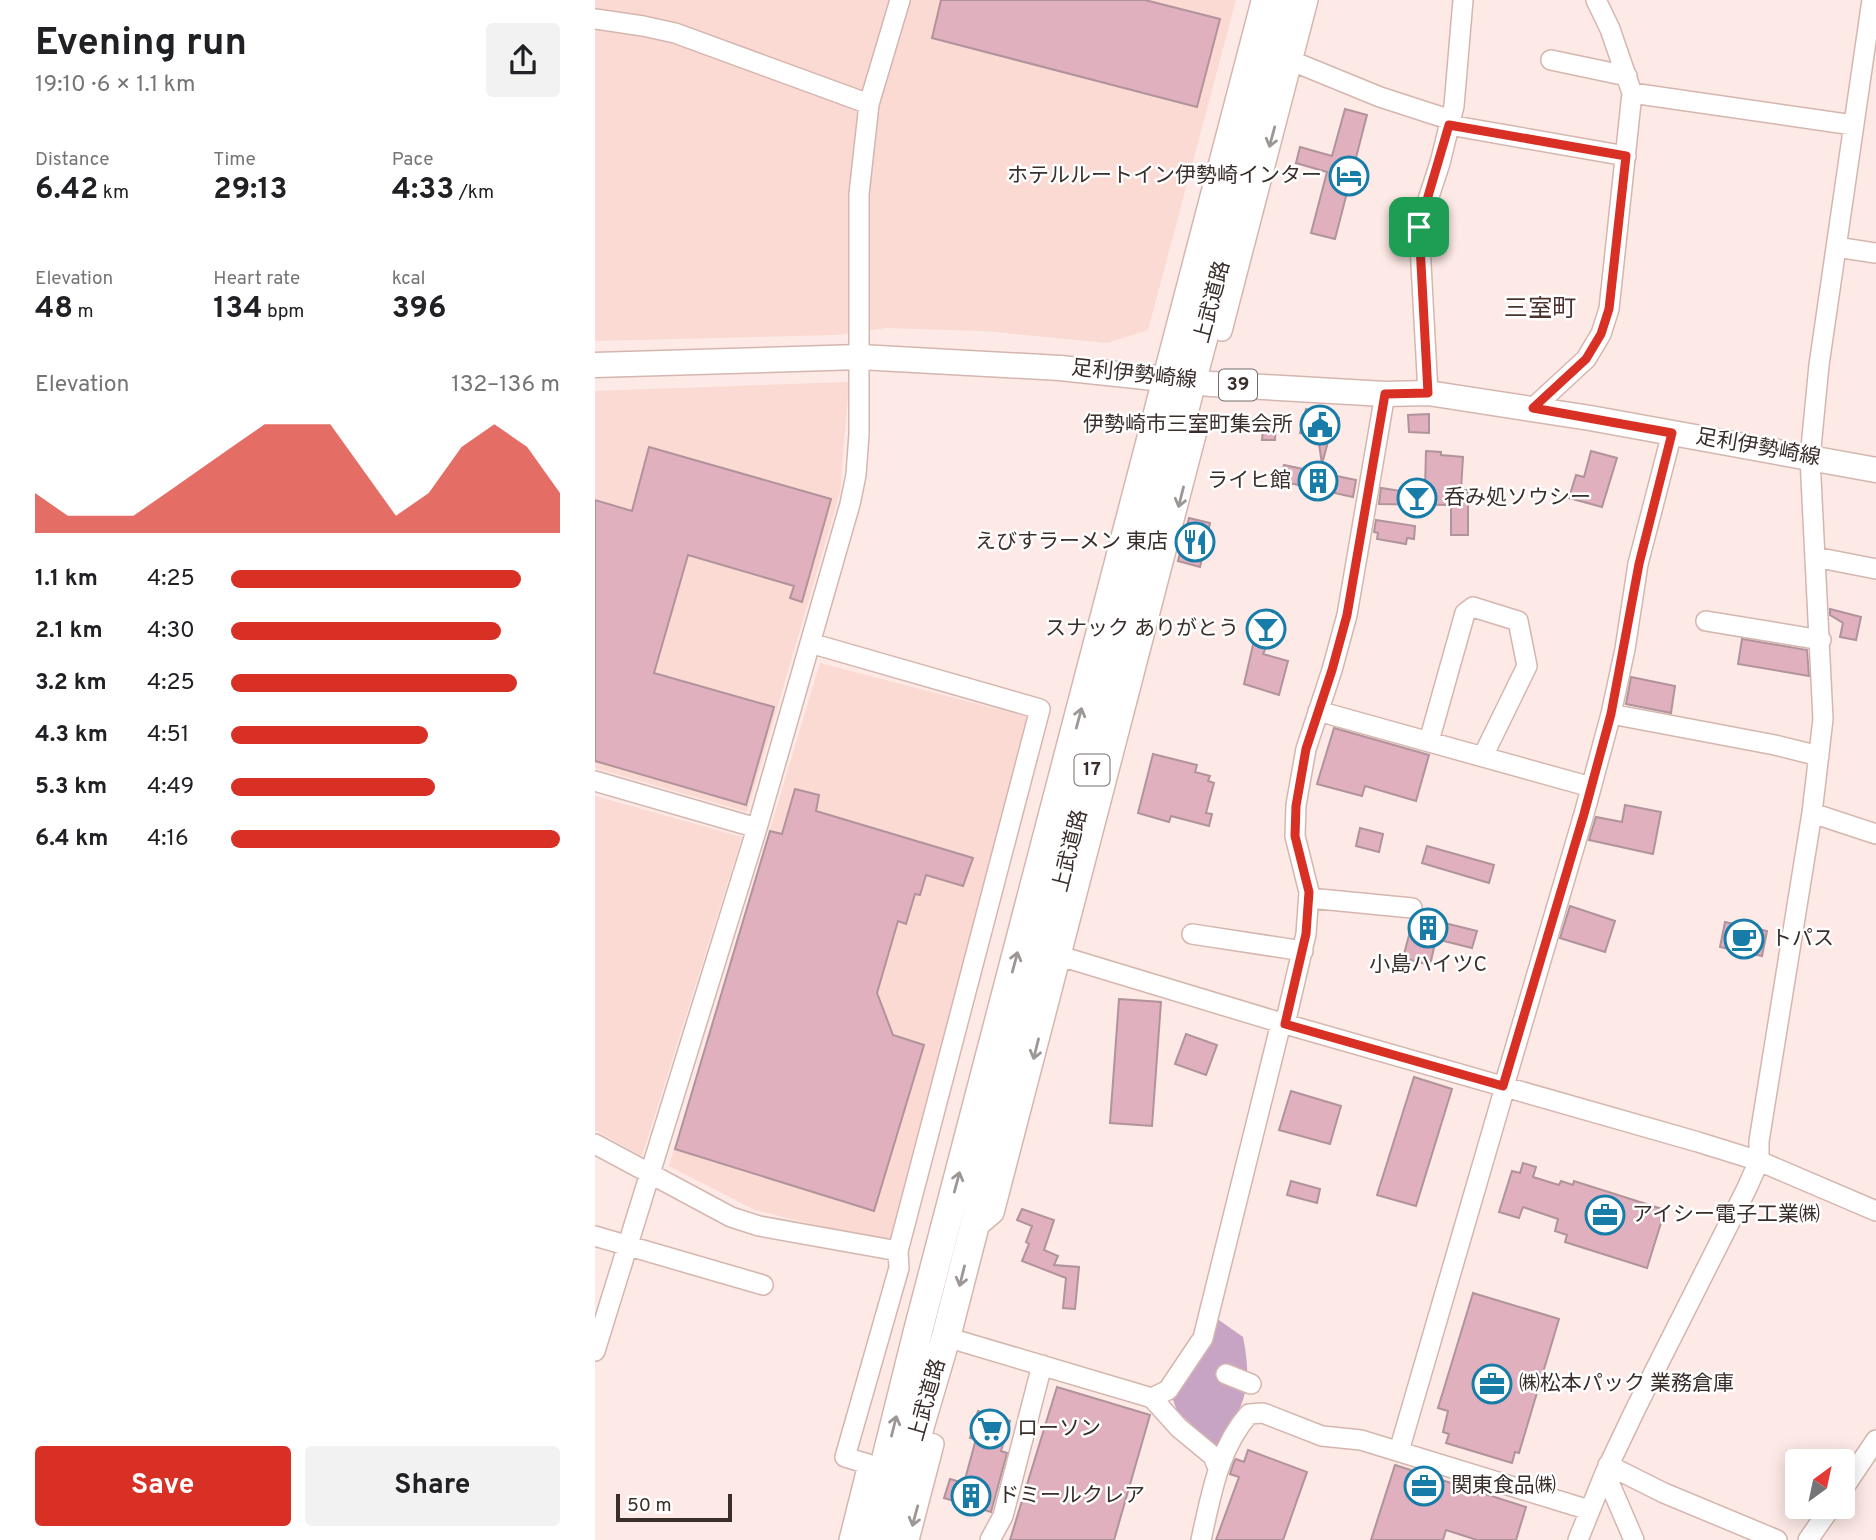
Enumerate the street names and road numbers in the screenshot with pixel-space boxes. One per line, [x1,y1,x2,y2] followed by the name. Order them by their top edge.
[1189,258,1237,346] street label: 上武道路
[1070,355,1198,395] street label: 足利伊勢崎線
[1219,370,1257,400] road number: 39
[1694,424,1822,472] street label: 足利伊勢崎線
[1075,754,1109,786] road number: 17
[1048,807,1094,895] street label: 上武道路
[903,1356,953,1444] street label: 上武道路

